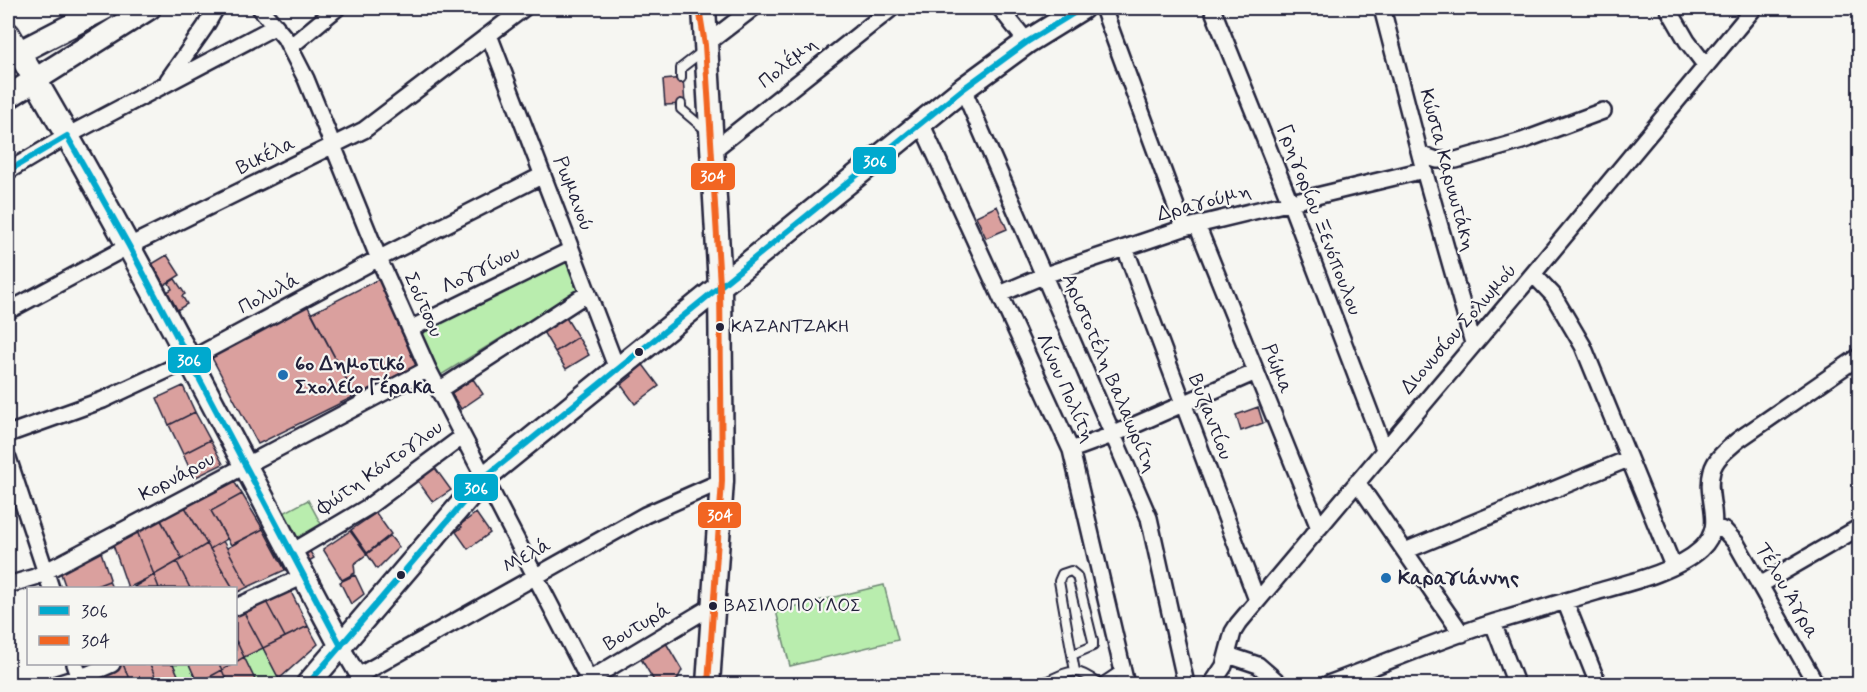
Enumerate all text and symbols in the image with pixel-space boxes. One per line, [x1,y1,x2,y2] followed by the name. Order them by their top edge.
[753,31,823,95] street label: Πολέμη
[1412,86,1482,254] street label: Κώστα Καρυωτάκη
[1270,121,1368,319] street label: Γρηγορίου Ξενόπουλου
[232,130,300,182] street label: Βικέλα
[852,146,897,175] line badge: 306
[863,152,887,173] text: 306
[546,153,600,235] street label: Ρωμανού
[690,162,736,191] line badge: 304
[700,167,726,188] text: 304
[1154,178,1254,228] street label: Δραγούμη
[437,239,525,301] street label: Λογγίνου
[1395,258,1523,400] street label: Διονυσίου Σολωμού
[234,266,305,321] street label: Πολυλά
[397,268,449,342] street label: Σούτσου
[1055,269,1163,477] street label: Αριστοτέλη Βαλαωρίτη
[731,315,850,339] place label: ΚΑΖΑΝΤΖΑΚΗ
[714,321,726,333] marker: ΚΑΖΑΝΤΖΑΚΗ
[1029,329,1101,447] street label: Λίνου Πολίτη
[1255,340,1299,398] street label: Ρώμα
[167,346,212,374] line badge: 306
[633,346,645,358] unlabelled marker
[177,351,201,372] text: 306
[295,351,435,401] place label: 6ο Δημοτικό Σχολείο Γέρακα
[276,368,290,382] marker: 6ο Δημοτικό Σχολείο Γέρακα
[1181,370,1239,464] street label: Βυζαντίου
[311,414,449,522] street label: Φώτη Κόντογλου
[134,446,220,508] street label: Κορνάρου
[453,473,499,502] line badge: 306
[464,479,488,500] text: 306
[697,501,742,529] line badge: 304
[707,506,733,527] text: 304
[498,532,556,580] street label: Μελά
[1749,538,1825,644] street label: Τέλου Άγρα
[1398,565,1519,592] place label: Καραγιάννης
[395,569,407,581] unlabelled marker
[1379,571,1393,585] marker: Καραγιάννης
[27,587,237,665] legend
[724,594,861,618] place label: ΒΑΣΙΛΟΠΟΥΛΟΣ
[598,596,676,658] street label: Βουτυρά
[81,600,108,624] text: 306
[707,600,719,612] marker: ΒΑΣΙΛΟΠΟΥΛΟΣ
[81,630,110,654] text: 304

